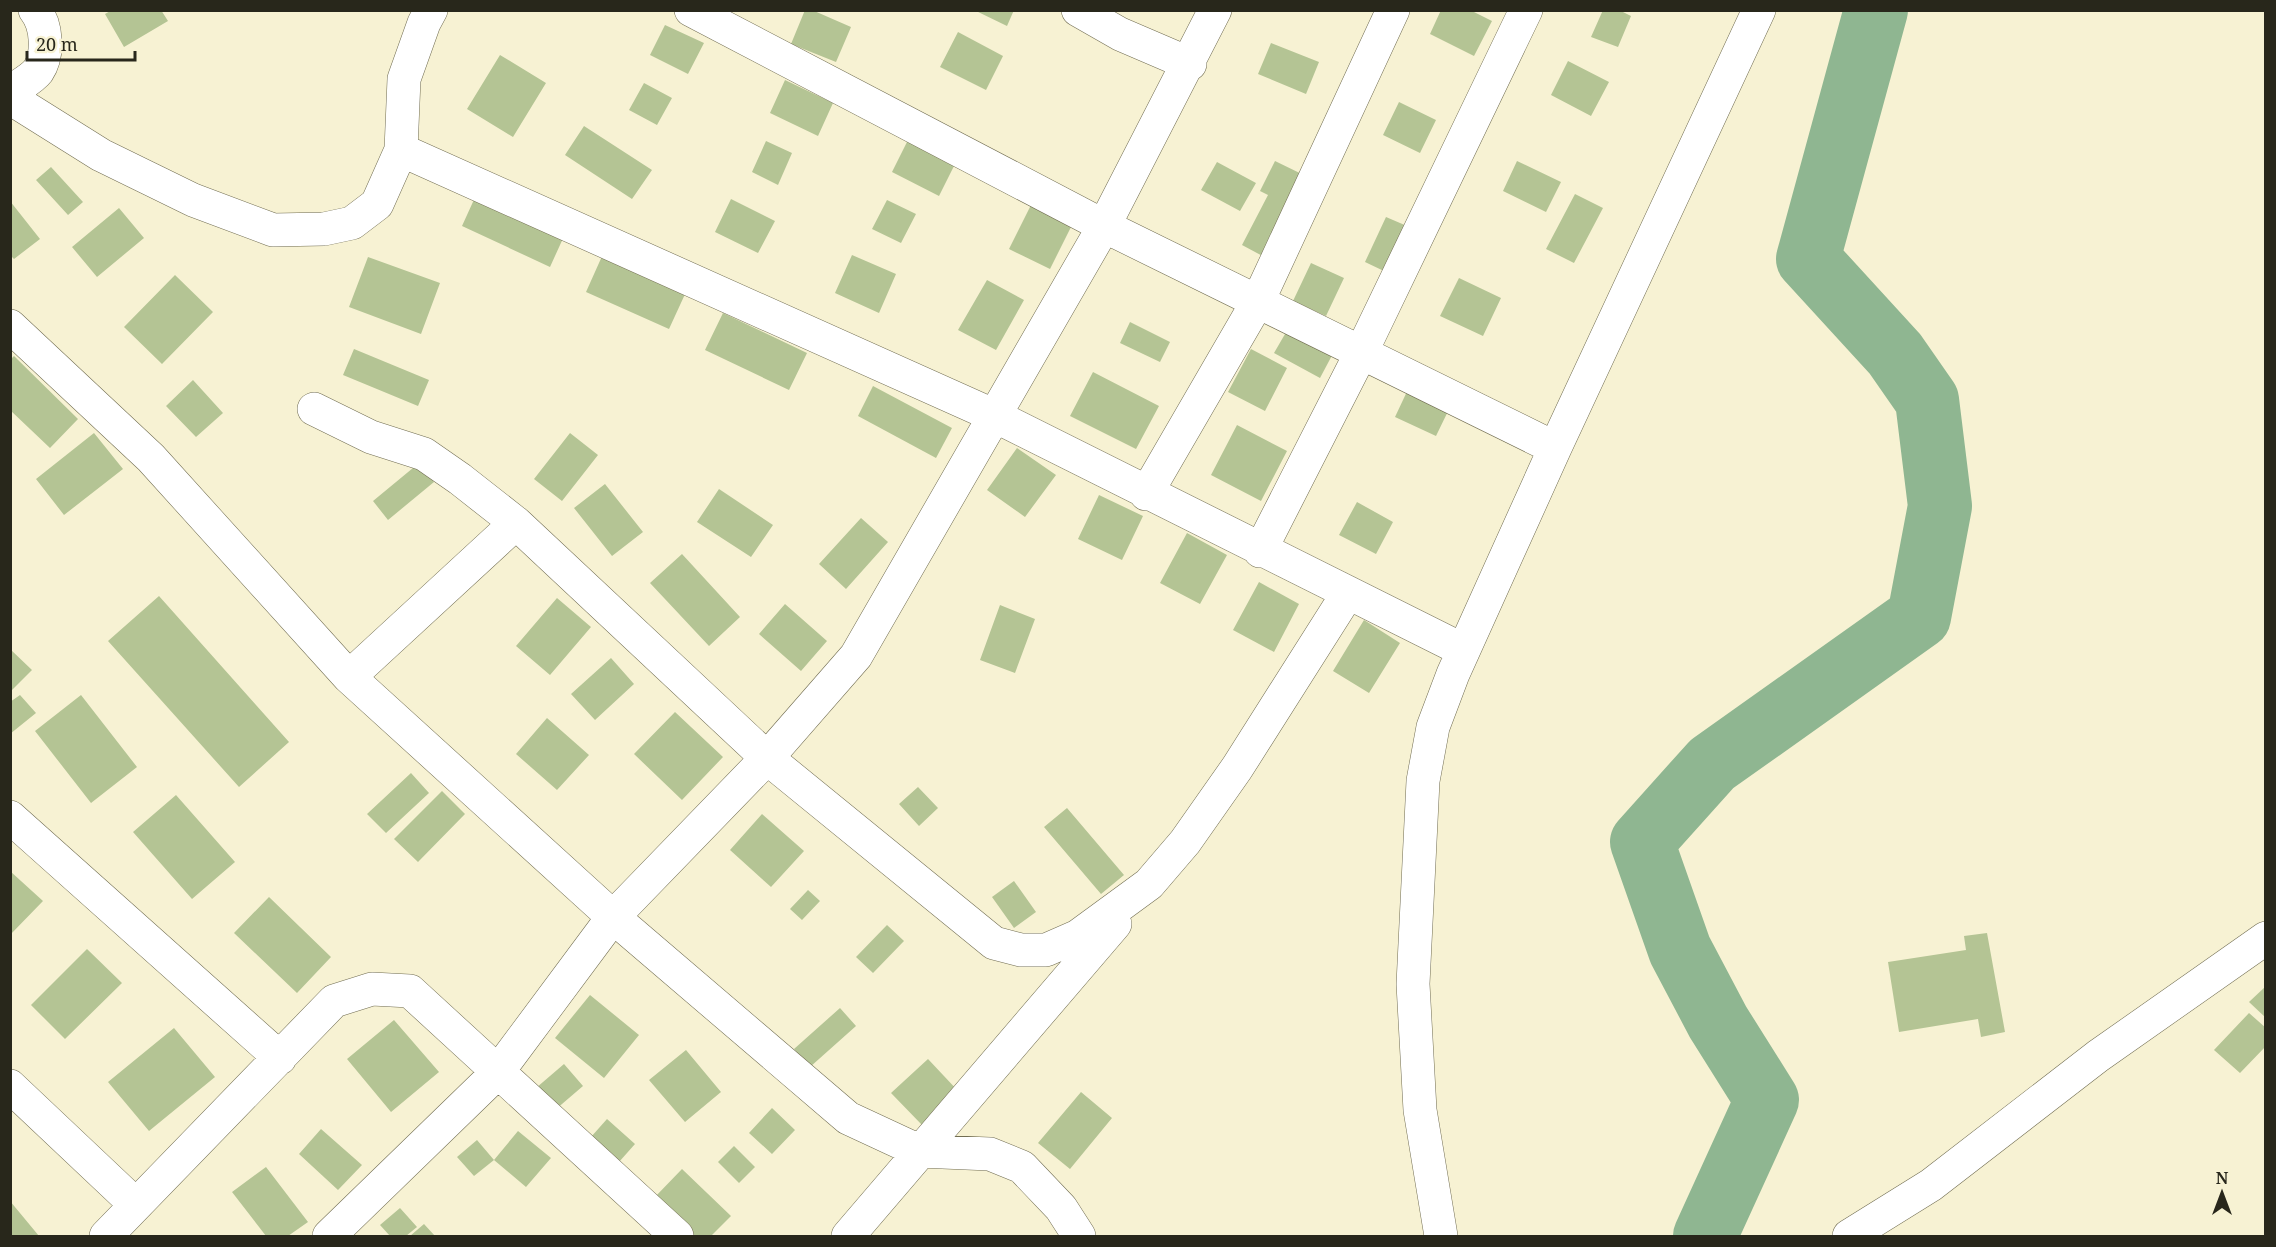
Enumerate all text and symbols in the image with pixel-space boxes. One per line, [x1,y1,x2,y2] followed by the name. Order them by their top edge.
[27,24,135,62] scale bar
[36,32,78,56] text: 20 m
[2192,1163,2252,1223] north arrow
[2216,1167,2229,1189] text: N

